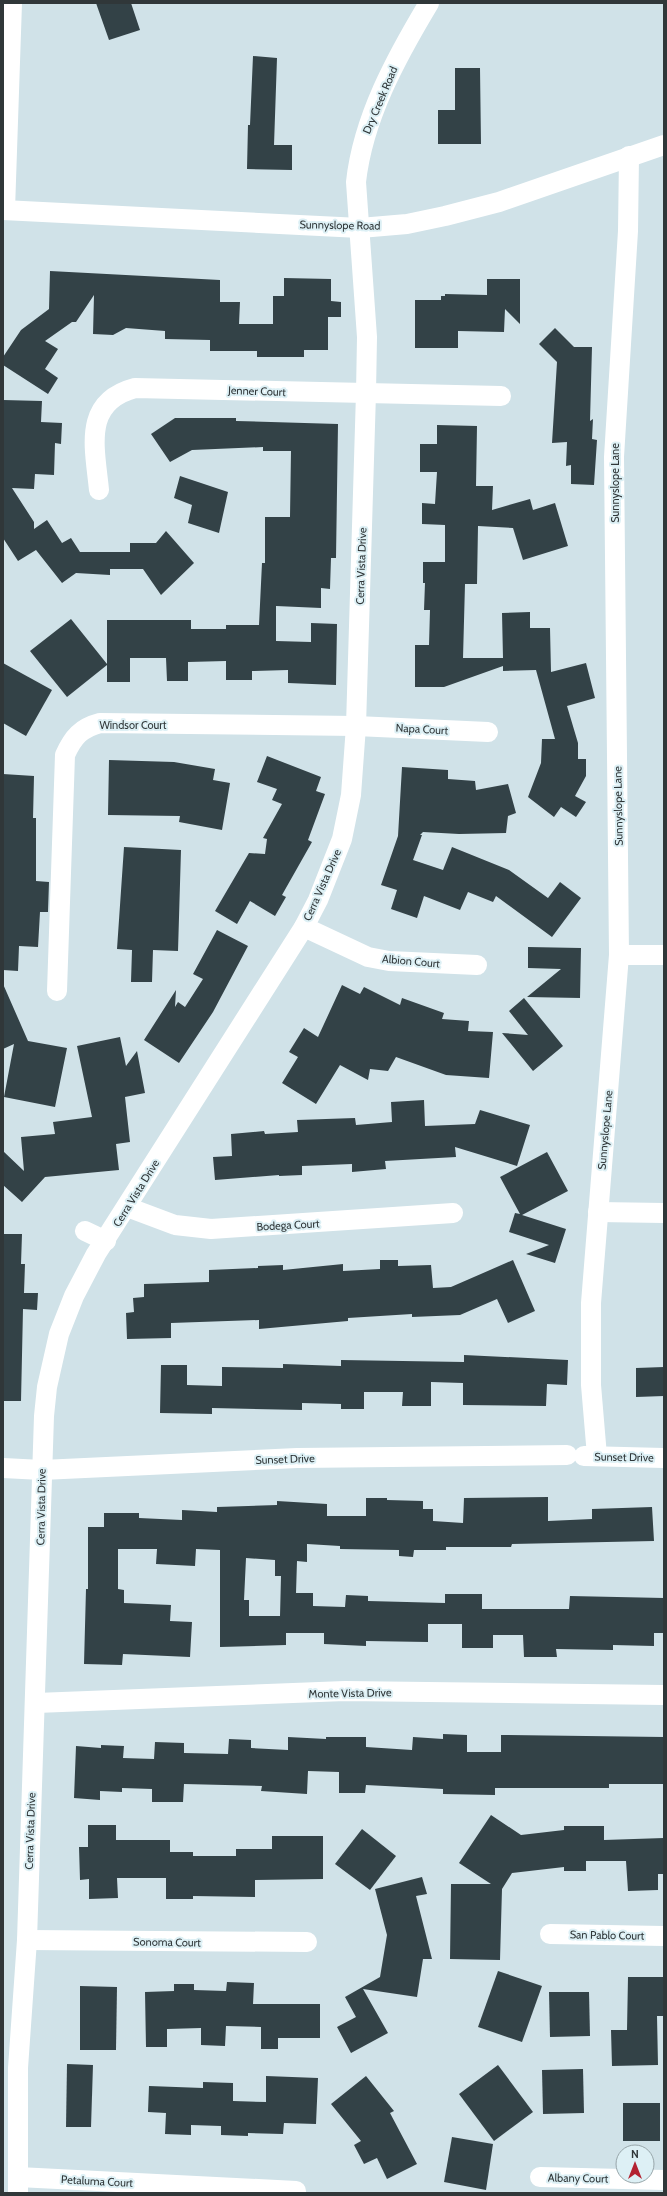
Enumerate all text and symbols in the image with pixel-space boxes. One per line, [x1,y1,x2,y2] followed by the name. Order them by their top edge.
[359,64,401,136] street label: Dry Creek Road
[299,217,381,233] street label: Sunnyslope Road
[227,383,286,399] street label: Jenner Court
[608,443,622,523] street label: Sunnyslope Lane
[353,527,369,605] street label: Cerra Vista Drive
[99,718,167,732] street label: Windsor Court
[395,721,449,737] street label: Napa Court
[610,766,626,846] street label: Sunnyslope Lane
[300,847,344,923] street label: Cerra Vista Drive
[381,951,441,971] street label: Albion Court
[595,1089,615,1170] street label: Sunnyslope Lane
[110,1156,163,1229] street label: Cerra Vista Drive
[256,1216,320,1234] street label: Bodega Court
[594,1449,654,1465] street label: Sunset Drive
[255,1451,315,1467] street label: Sunset Drive
[33,1468,49,1546] street label: Cerra Vista Drive
[308,1685,392,1701] street label: Monte Vista Drive
[22,1792,38,1870] street label: Cerra Vista Drive
[570,1927,645,1943] street label: San Pablo Court
[133,1934,201,1950] street label: Sonoma Court
[615,2144,655,2184] north arrow
[631,2147,639,2161] text: N
[548,2170,609,2186] street label: Albany Court
[61,2172,134,2190] street label: Petaluma Court

